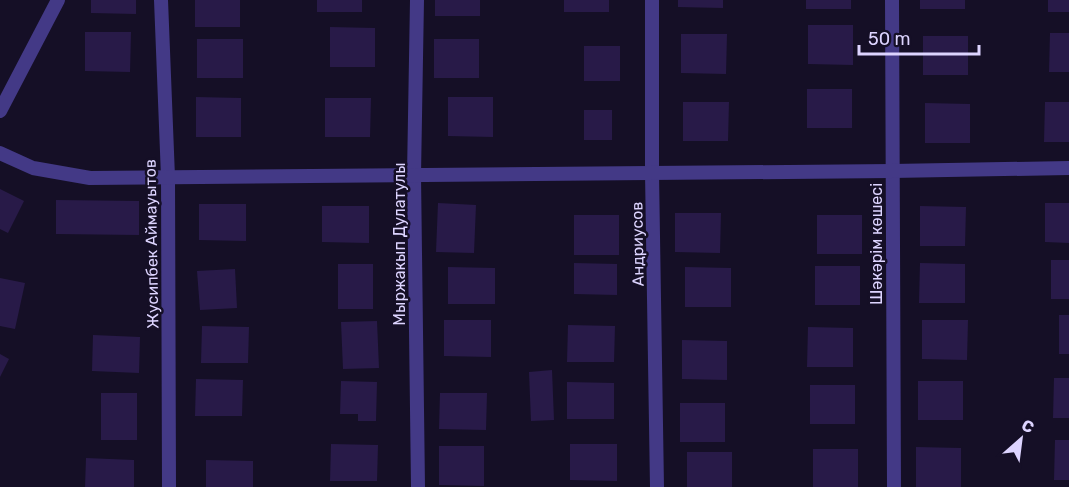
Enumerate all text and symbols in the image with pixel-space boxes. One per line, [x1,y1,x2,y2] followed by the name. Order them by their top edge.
[859,18,979,56] scale bar
[868,28,911,50] text: 50 m
[141,159,162,329] street label: Жусипбек Аймауытов
[390,162,409,326] street label: Мыржакып Дулатулы
[867,183,886,305] street label: Шәкәрім көшесі
[627,201,648,287] street label: Андриусов
[991,409,1051,469] north arrow
[1018,415,1037,437] text: С

